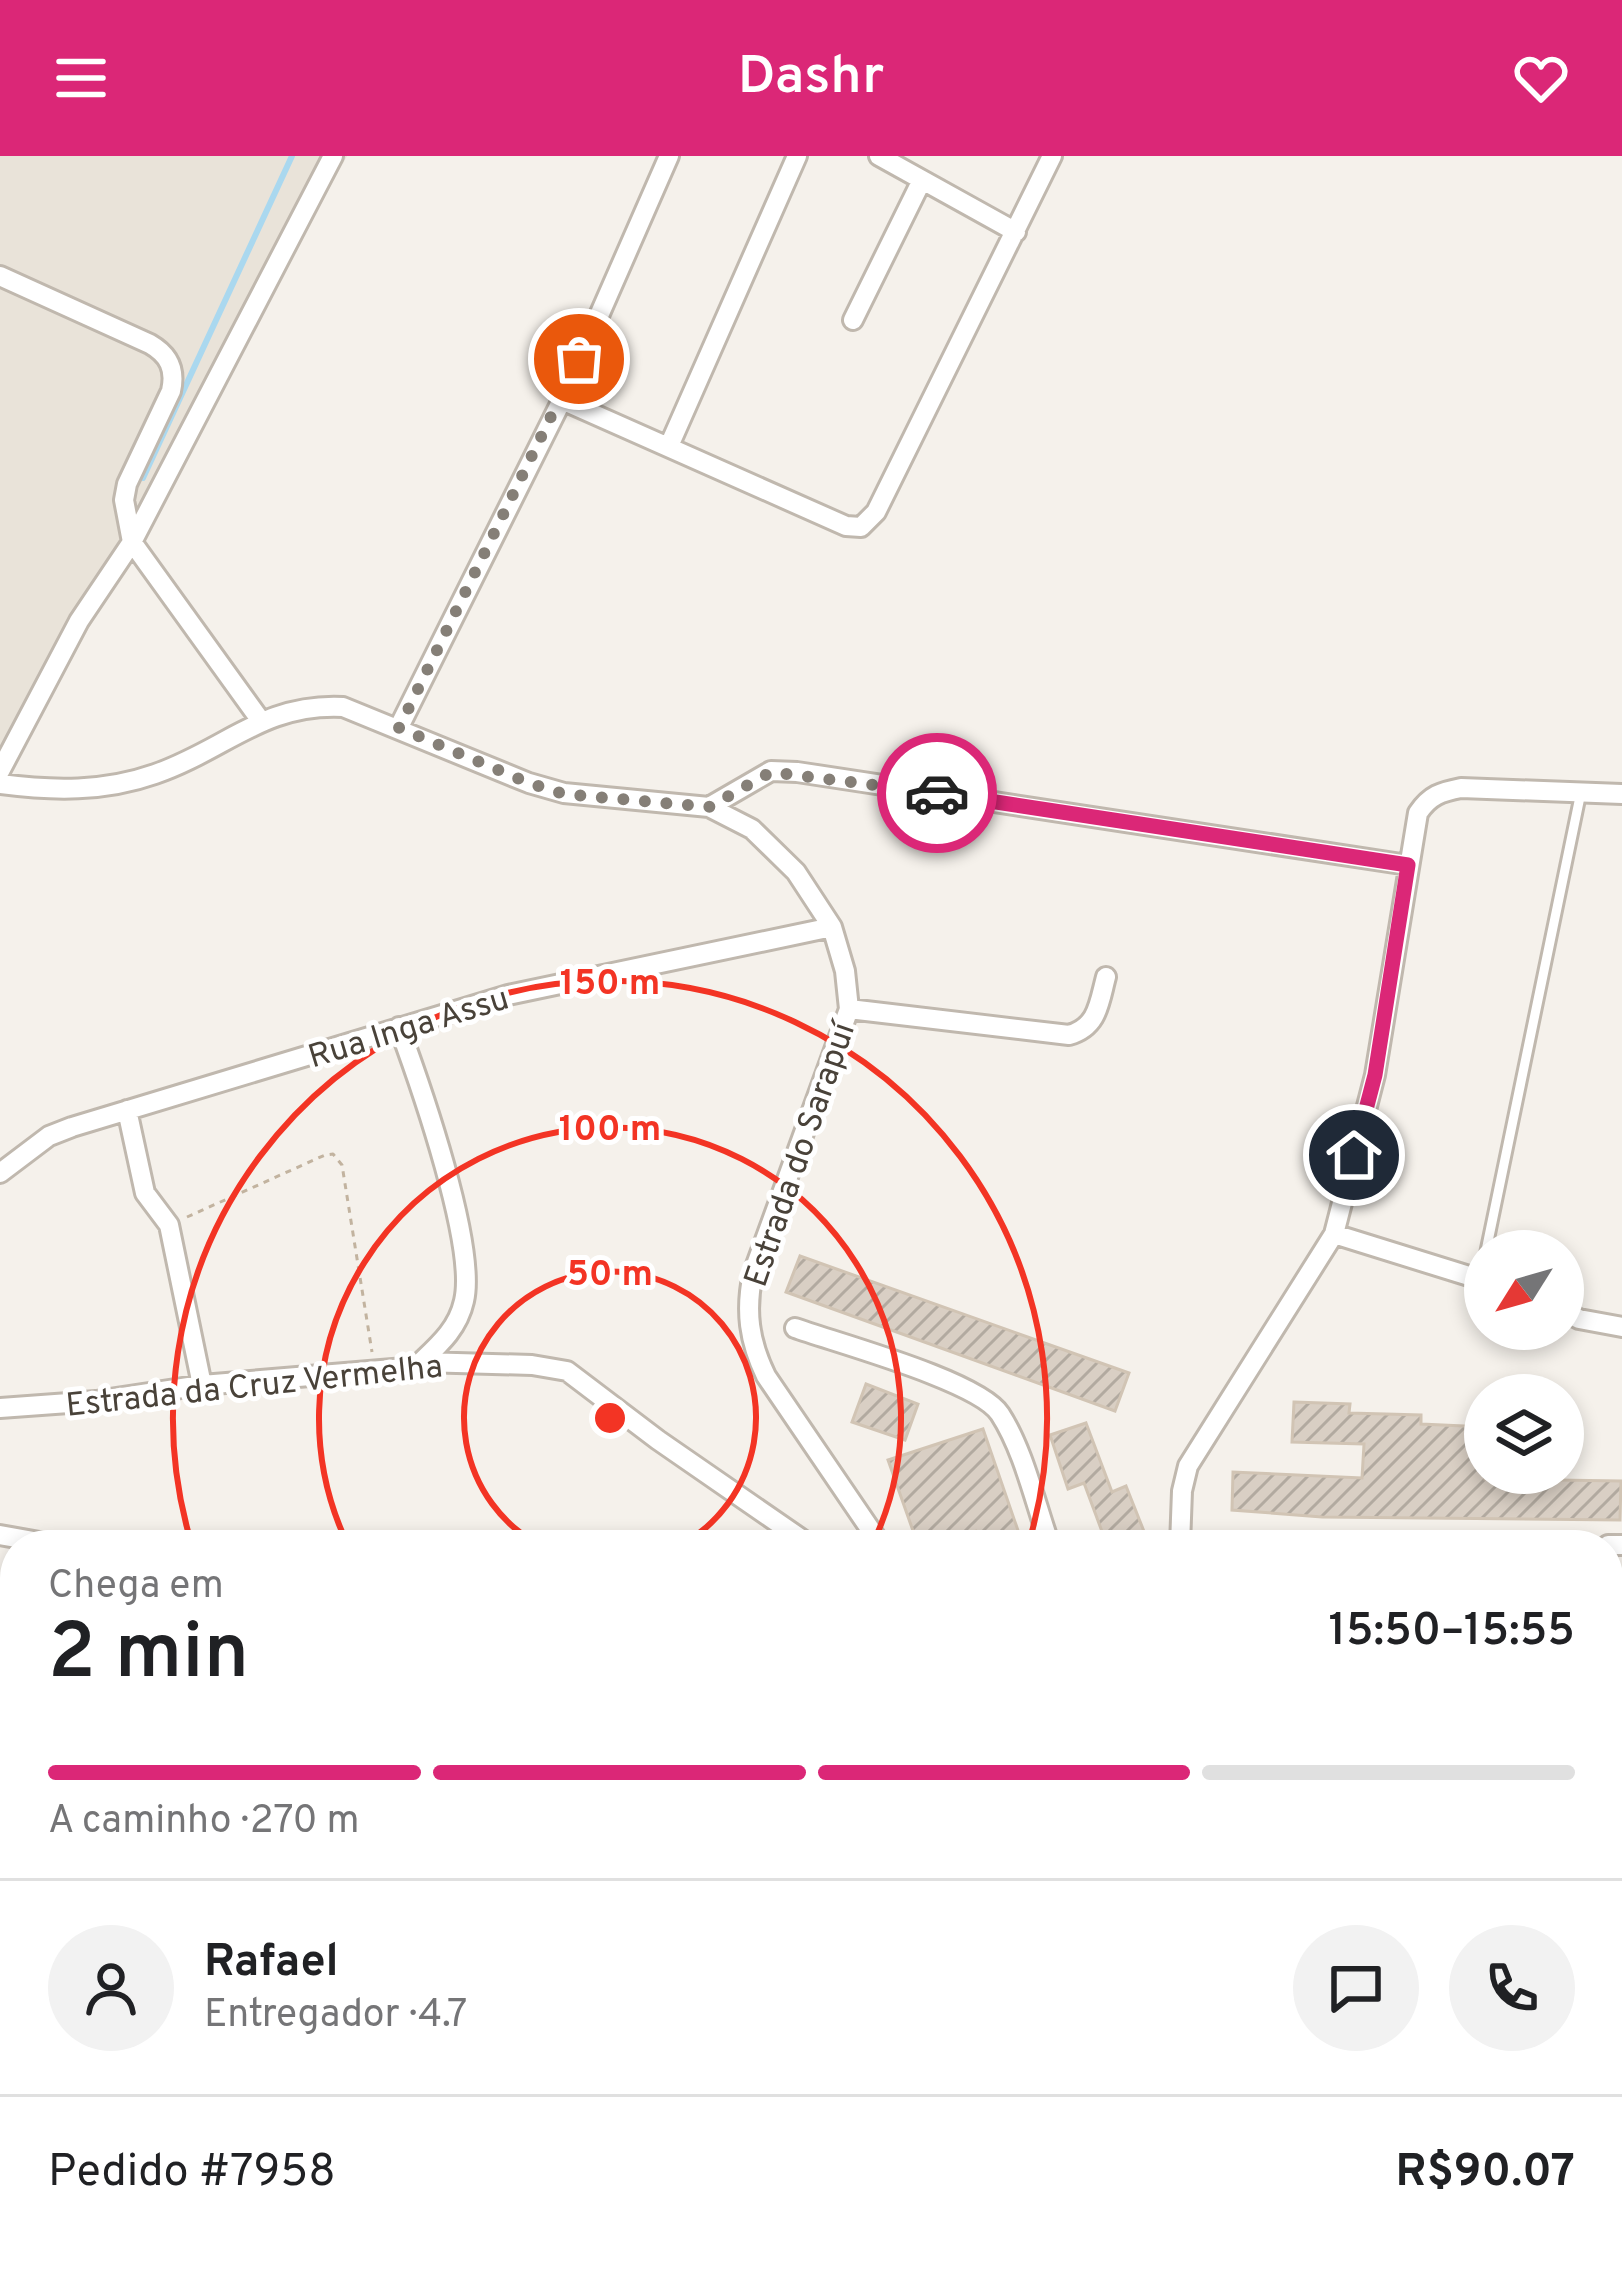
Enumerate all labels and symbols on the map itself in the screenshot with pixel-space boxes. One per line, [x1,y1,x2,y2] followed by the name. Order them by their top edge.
[528,308,630,410] pin
[877,733,997,853] courier
[560,962,660,1008] text: 150 m
[304,979,515,1080] street label: Rua Inga Assu
[737,1015,868,1293] street label: Estrada do Sarapuí
[1303,1104,1405,1206] pin
[559,1108,661,1154] text: 100 m
[1464,1230,1584,1350] north arrow
[567,1253,653,1299] text: 50 m
[64,1347,445,1429] street label: Estrada da Cruz Vermelha
[589,1397,631,1439] centre of rings

